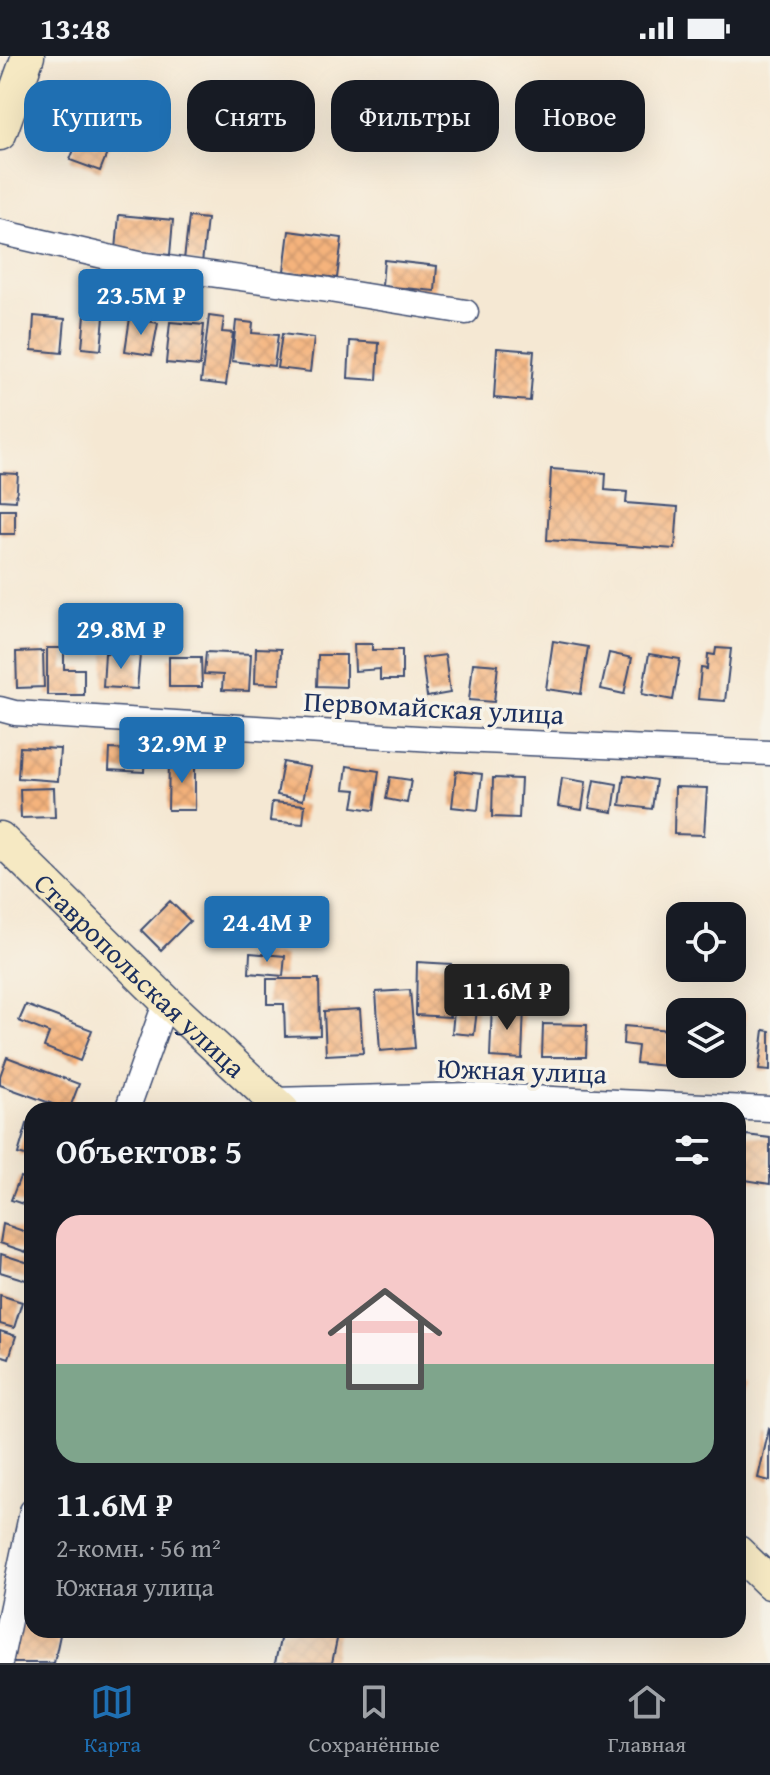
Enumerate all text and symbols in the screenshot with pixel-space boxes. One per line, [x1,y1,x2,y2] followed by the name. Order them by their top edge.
[40,6,111,50] text: 13:48
[24,80,171,152] chip: Купить
[187,80,315,152] chip: Снять
[331,80,499,152] chip: Фильтры
[515,80,645,152] chip: Новое
[67,269,215,337] pin: 23.5M ₽
[96,275,186,314] text: 23.5M ₽
[47,603,195,671] pin: 29.8M ₽
[76,609,166,648] text: 29.8M ₽
[303,680,566,734] street label: Первомайская улица
[108,717,256,785] pin: 32.9M ₽
[137,723,227,762] text: 32.9M ₽
[25,862,256,1087] street label: Ставропольская улица
[193,896,341,964] pin: 24.4M ₽
[222,902,312,941] text: 24.4M ₽
[666,902,746,1078] map controls
[666,902,746,982] button: locate
[433,964,581,1032] pin: 11.6M ₽
[462,970,552,1009] text: 11.6M ₽
[666,998,746,1078] button: layers
[436,1047,608,1093] street label: Южная улица
[56,1126,242,1175] text: Объектов: 5
[670,1128,714,1172] icon: filters
[313,1267,457,1411] icon: home
[56,1479,173,1528] text: 11.6M ₽
[56,1528,221,1567] text: 2-комн. · 56 m²
[56,1567,214,1606] text: Южная улица
[84,1680,141,1760] tab: Карта
[309,1680,440,1760] tab: Сохранённые
[608,1680,686,1760] tab: Главная

